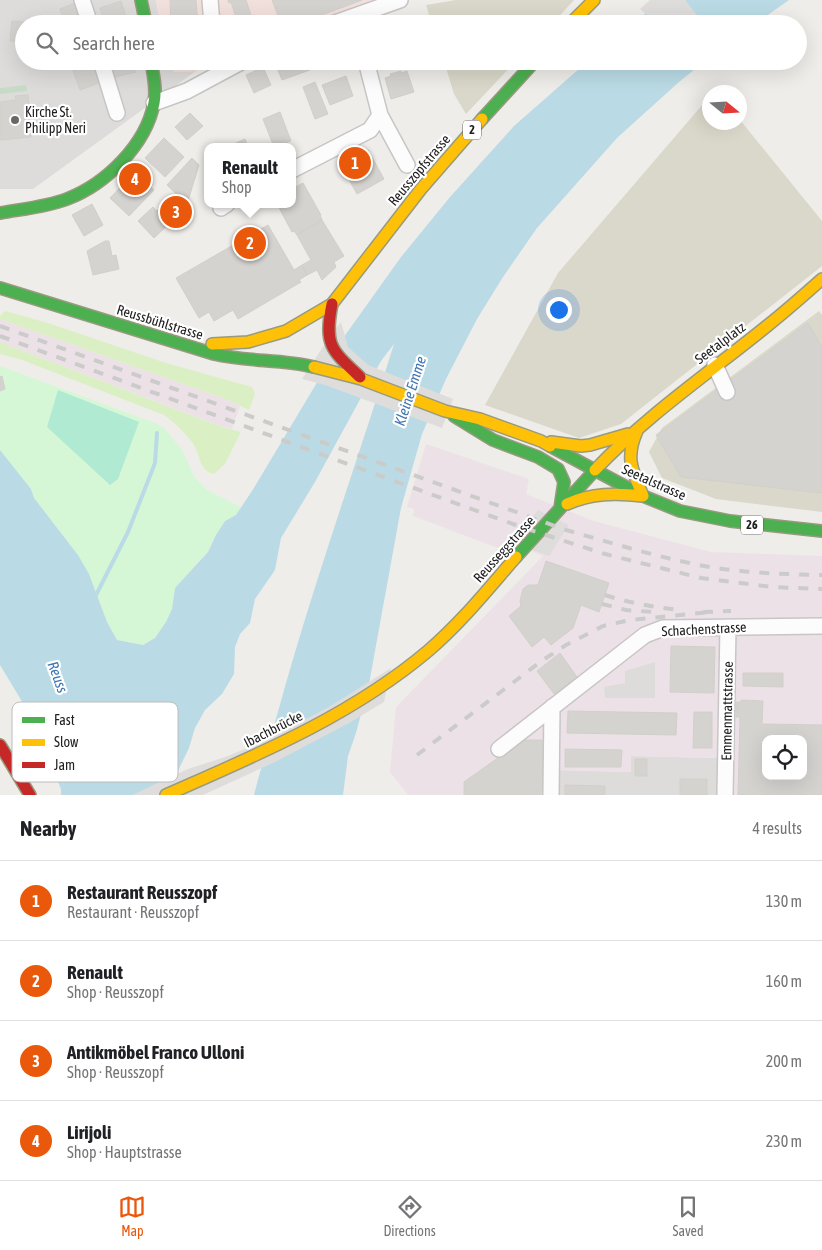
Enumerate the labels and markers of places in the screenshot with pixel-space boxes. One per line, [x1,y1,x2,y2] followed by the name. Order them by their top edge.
[25,104,86,136] place label: Kirche St. Philipp Neri
[9,114,21,126] marker: Kirche St. Philipp Neri
[339,144,371,182] pin: 1
[119,160,151,198] pin: 4
[160,193,192,231] pin: 3
[234,224,266,262] pin: 2

